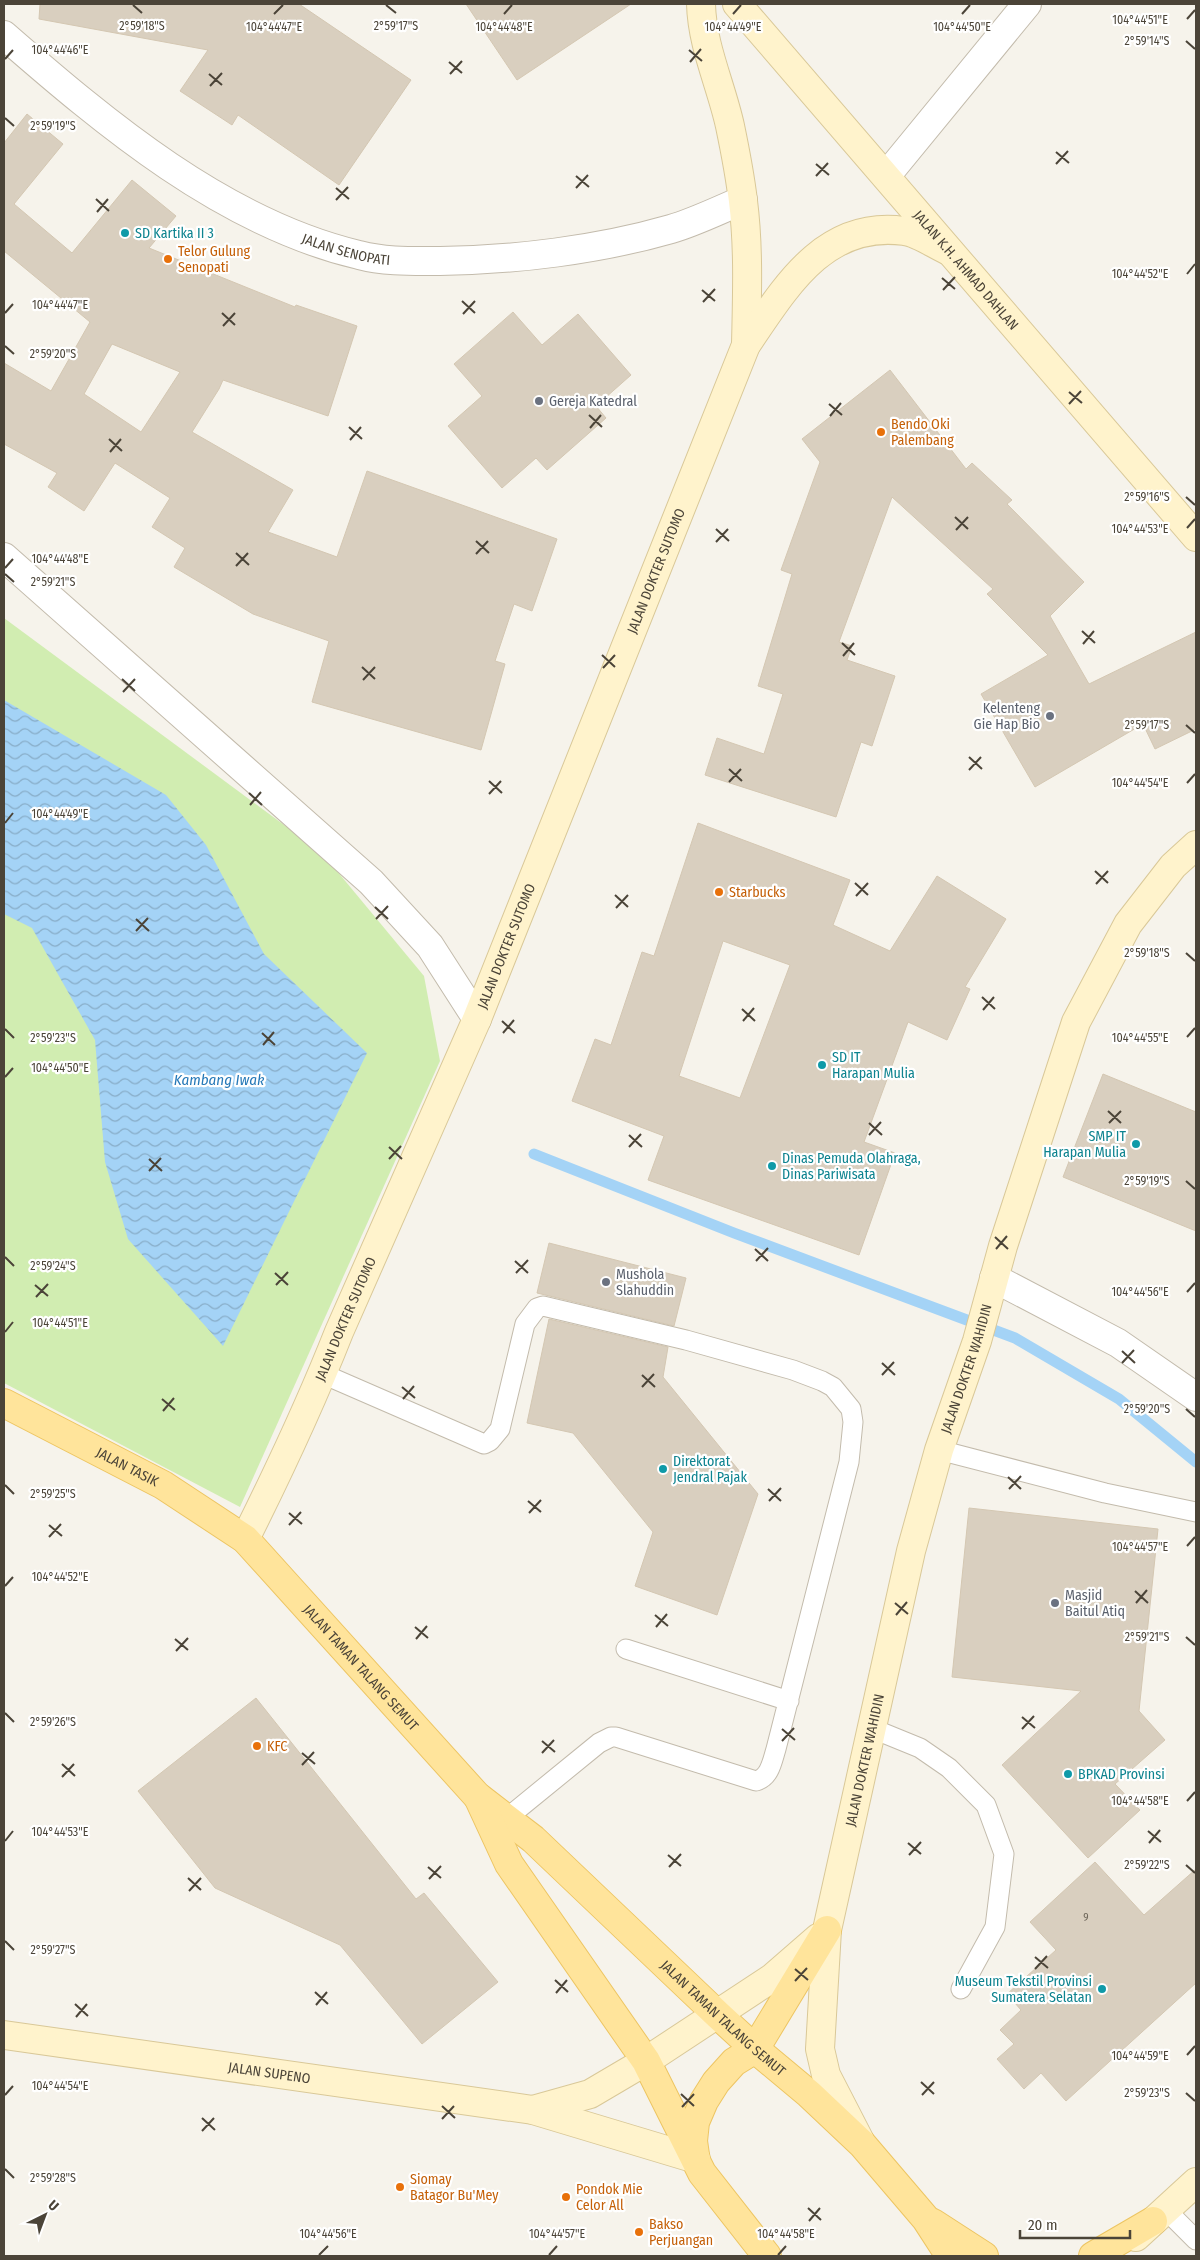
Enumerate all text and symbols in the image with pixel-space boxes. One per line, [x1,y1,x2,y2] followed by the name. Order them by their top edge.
[1112,13,1168,27] text: 104°44'51"E
[119,19,165,33] text: 2°59'18"S
[374,19,418,33] text: 2°59'17"S
[246,20,302,34] text: 104°44'47"E
[475,20,533,34] text: 104°44'48"E
[705,20,762,34] text: 104°44'49"E
[933,20,991,34] text: 104°44'50"E
[1125,34,1169,48] text: 2°59'14"S
[31,43,89,57] text: 104°44'46"E
[30,119,76,133] text: 2°59'19"S
[910,207,1022,333] street label: JALAN K.H. AHMAD DAHLAN
[135,225,214,242] place label: SD Kartika II 3
[119,227,131,239] marker: SD Kartika II 3
[300,230,391,269] street label: JALAN SENOPATI
[178,243,251,276] place label: Telor Gulung Senopati
[162,253,174,265] marker: Telor Gulung Senopati
[1112,267,1169,281] text: 104°44'52"E
[32,298,88,312] text: 104°44'47"E
[30,347,76,361] text: 2°59'20"S
[549,393,637,410] place label: Gereja Katedral
[533,395,545,407] marker: Gereja Katedral
[891,416,954,449] place label: Bendo Oki Palembang
[875,426,887,438] marker: Bendo Oki Palembang
[1124,490,1170,504] text: 2°59'16"S
[623,506,689,636] street label: JALAN DOKTER SUTOMO
[1112,522,1169,536] text: 104°44'53"E
[31,552,89,566] text: 104°44'48"E
[31,575,75,589] text: 2°59'21"S
[974,700,1040,733] place label: Kelenteng Gie Hap Bio
[1044,710,1056,722] marker: Kelenteng Gie Hap Bio
[1125,718,1169,732] text: 2°59'17"S
[1112,776,1169,790] text: 104°44'54"E
[32,807,89,821] text: 104°44'49"E
[473,881,539,1011] street label: JALAN DOKTER SUTOMO
[729,884,785,901] place label: Starbucks
[713,886,725,898] marker: Starbucks
[1124,946,1170,960] text: 2°59'18"S
[30,1031,76,1045] text: 2°59'23"S
[1112,1031,1169,1045] text: 104°44'55"E
[832,1049,915,1082] place label: SD IT Harapan Mulia
[816,1059,828,1071] marker: SD IT Harapan Mulia
[31,1061,89,1075] text: 104°44'50"E
[174,1071,265,1089] water label: Kambang Iwak
[1043,1128,1127,1161] place label: SMP IT Harapan Mulia
[1130,1138,1142,1150] marker: SMP IT Harapan Mulia
[782,1150,921,1183] place label: Dinas Pemuda Olahraga, Dinas Pariwisata
[766,1160,778,1172] marker: Dinas Pemuda Olahraga, Dinas Pariwisata
[1124,1174,1170,1188] text: 2°59'19"S
[311,1254,380,1384] street label: JALAN DOKTER SUTOMO
[30,1259,76,1273] text: 2°59'24"S
[616,1266,674,1299] place label: Mushola Slahuddin
[600,1276,612,1288] marker: Mushola Slahuddin
[1111,1285,1169,1299] text: 104°44'56"E
[937,1302,995,1436] street label: JALAN DOKTER WAHIDIN
[32,1316,88,1330] text: 104°44'51"E
[1124,1402,1170,1416] text: 2°59'20"S
[94,1444,162,1490] street label: JALAN TASIK
[673,1453,747,1486] place label: Direktorat Jendral Pajak
[657,1463,669,1475] marker: Direktorat Jendral Pajak
[30,1487,76,1501] text: 2°59'25"S
[1112,1540,1168,1554] text: 104°44'57"E
[32,1570,89,1584] text: 104°44'52"E
[1065,1587,1125,1620] place label: Masjid Baitul Atiq
[1049,1597,1061,1609] marker: Masjid Baitul Atiq
[300,1601,422,1734] street label: JALAN TAMAN TALANG SEMUT
[1125,1630,1169,1644] text: 2°59'21"S
[842,1692,888,1828] street label: JALAN DOKTER WAHIDIN
[30,1715,76,1729] text: 2°59'26"S
[267,1738,287,1755] place label: KFC
[251,1740,263,1752] marker: KFC
[1078,1766,1165,1783] place label: BPKAD Provinsi
[1062,1768,1074,1780] marker: BPKAD Provinsi
[1111,1794,1169,1808] text: 104°44'58"E
[32,1825,89,1839] text: 104°44'53"E
[1124,1858,1170,1872] text: 2°59'22"S
[1083,1911,1089,1924] house number: 9
[30,1943,76,1957] text: 2°59'27"S
[657,1956,790,2080] street label: JALAN TAMAN TALANG SEMUT
[955,1973,1092,2006] place label: Museum Tekstil Provinsi Sumatera Selatan
[1096,1983,1108,1995] marker: Museum Tekstil Provinsi Sumatera Selatan
[1111,2049,1169,2063] text: 104°44'59"E
[227,2058,312,2087] street label: JALAN SUPENO
[32,2079,89,2093] text: 104°44'54"E
[1124,2086,1170,2100] text: 2°59'23"S
[30,2171,76,2185] text: 2°59'28"S
[410,2171,499,2204] place label: Siomay Batagor Bu'Mey
[394,2181,406,2193] marker: Siomay Batagor Bu'Mey
[576,2181,643,2214] place label: Pondok Mie Celor All
[20,2190,70,2240] north arrow
[560,2191,572,2203] marker: Pondok Mie Celor All
[45,2197,62,2215] text: U
[1020,2208,1130,2240] scale bar
[649,2216,713,2249] place label: Bakso Perjuangan
[1028,2216,1058,2234] text: 20 m
[633,2226,645,2238] marker: Bakso Perjuangan
[299,2227,357,2241] text: 104°44'56"E
[529,2227,585,2241] text: 104°44'57"E
[757,2227,815,2241] text: 104°44'58"E

